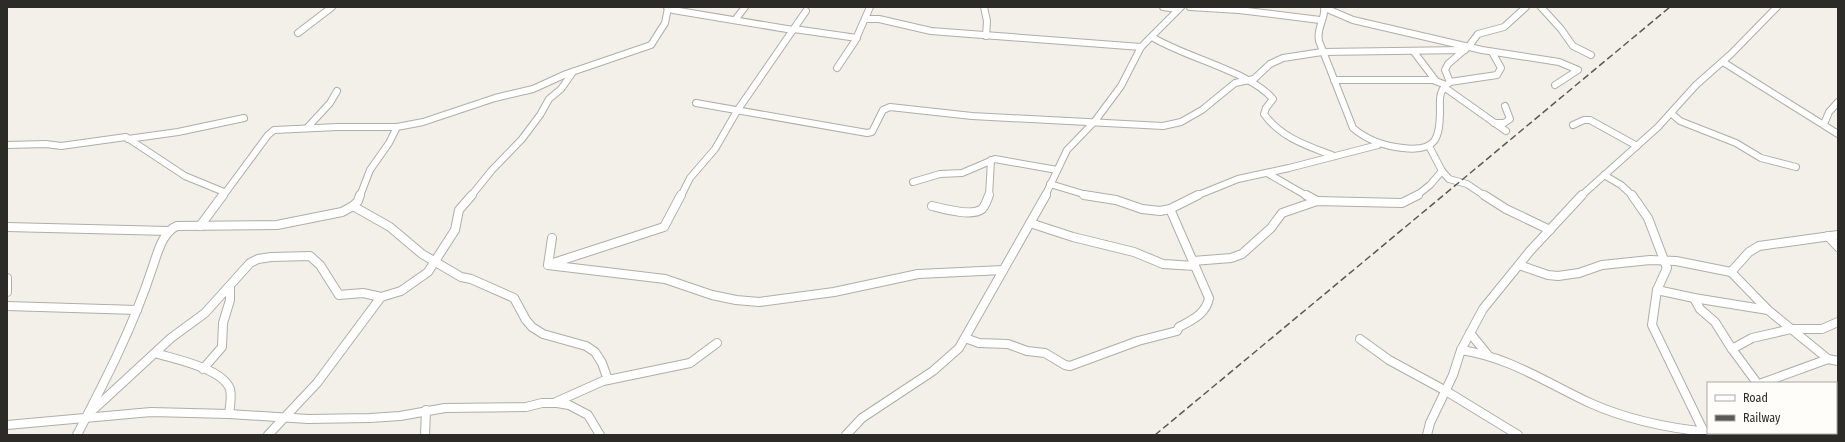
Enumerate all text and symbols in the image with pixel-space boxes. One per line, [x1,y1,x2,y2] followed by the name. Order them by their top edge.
[1707,382,1837,434] legend
[1743,391,1768,405] text: Road
[1743,411,1781,425] text: Railway

